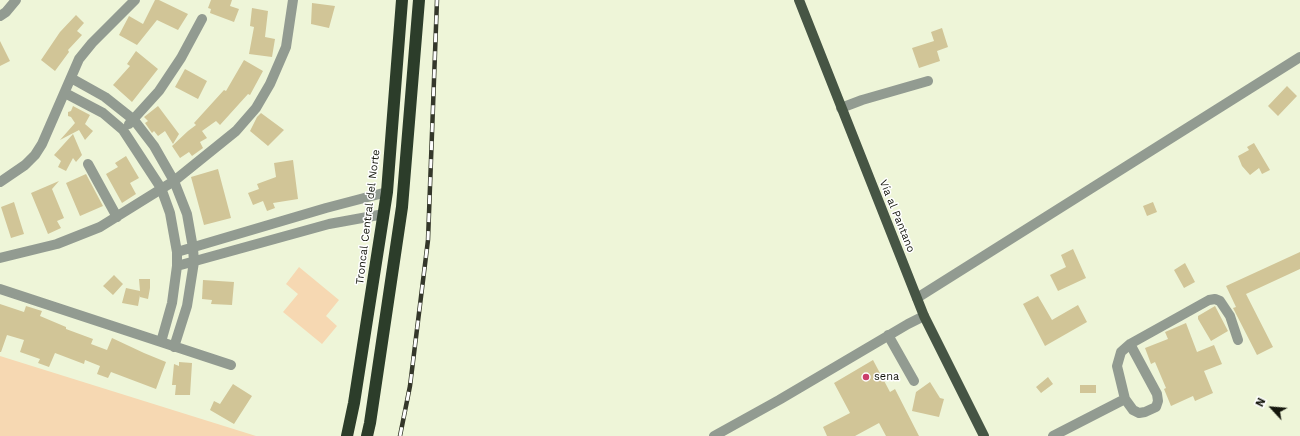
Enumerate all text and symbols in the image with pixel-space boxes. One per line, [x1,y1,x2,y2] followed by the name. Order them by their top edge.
[353,149,383,285] street label: Troncal Central del Norte
[876,178,918,254] street label: Vía al Pantano
[874,370,899,384] place label: sena
[861,372,871,382] marker: sena
[1252,388,1292,428] north arrow
[1253,396,1268,409] text: N

